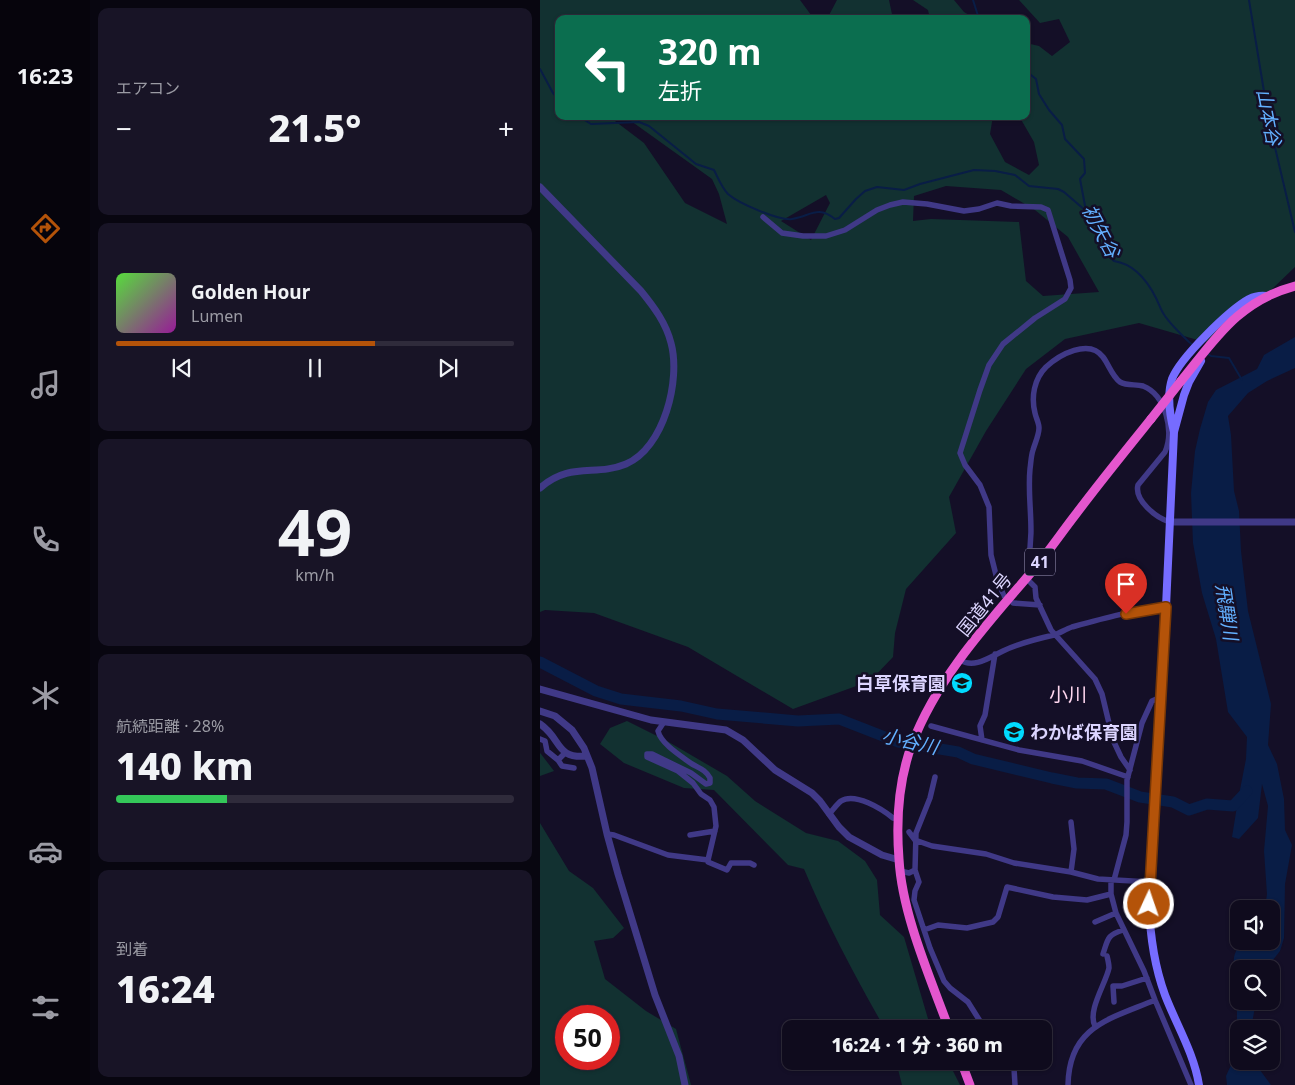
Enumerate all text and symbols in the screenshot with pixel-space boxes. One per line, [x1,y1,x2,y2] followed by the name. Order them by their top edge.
[658,28,761,75] text: 320 m
[575,35,640,100] icon: left
[17,60,73,90] text: 16:23
[658,75,702,105] text: 左折
[116,77,180,99] text: エアコン
[1251,87,1288,149] water label: 山本谷
[269,101,361,153] text: 21.5°
[116,109,132,147] text: −
[498,109,514,147] text: +
[1076,200,1127,264] water label: 初矢谷
[28,211,63,246] icon: directions
[191,279,310,305] text: Golden Hour
[191,305,243,327] text: Lumen
[168,354,196,382] icon: previous
[301,354,329,382] icon: pause
[434,354,462,382] icon: next
[28,367,63,402] icon: music
[278,487,352,575] text: 49
[28,522,63,557] icon: phone
[1025,548,1055,576] road number: 41
[1105,563,1147,614] pin
[295,564,335,586] text: km/h
[951,567,1017,641] street label: 国道41号
[1112,570,1140,598] icon: arrive
[1210,582,1245,644] water label: 飛騨川
[856,671,946,695] place label: 白草保育園
[950,671,974,695] school or university icon: 白草保育園
[28,678,63,713] icon: climate
[1049,681,1087,707] district label: 小川
[116,715,224,737] text: 航続距離 · 28%
[1002,720,1026,744] school or university icon: わかば保育園
[1030,720,1138,744] place label: わかば保育園
[879,722,943,761] water label: 小谷川
[116,739,254,791] text: 140 km
[28,834,63,869] icon: car
[1122,877,1174,929] position arrow
[1230,900,1280,1070] map controls
[1230,900,1280,950] button: sound
[116,938,148,960] text: 到着
[1230,960,1280,1010] button: search
[116,962,215,1014] text: 16:24
[28,990,63,1025] icon: filters
[555,1005,620,1070] speed limit sign: 50
[1230,1020,1280,1070] button: layers
[831,1032,1003,1058] text: 16:24 · 1 分 · 360 m

